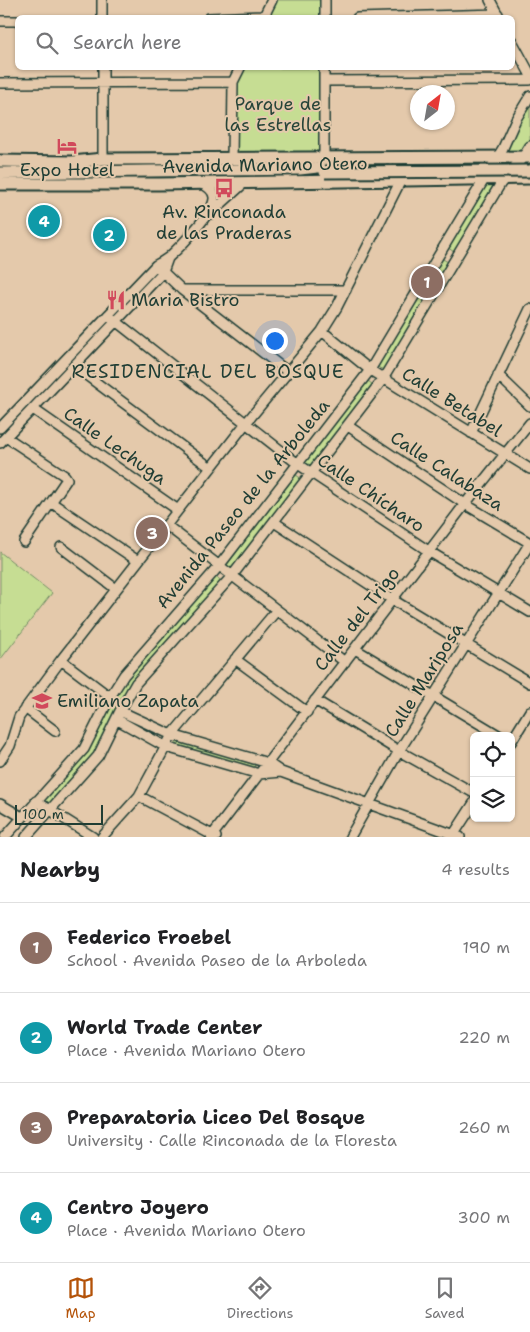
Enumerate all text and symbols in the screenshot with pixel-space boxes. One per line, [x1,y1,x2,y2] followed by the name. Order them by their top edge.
[15,15,515,70] search box
[33,29,61,57] icon: search
[73,30,182,55] text: Search here
[410,85,455,130] north arrow
[224,92,332,137] park label: Parque de las Estrellas
[56,135,78,157] hotel icon: Expo Hotel
[162,151,368,179] street label: Avenida Mariano Otero
[20,158,115,182] place label: Expo Hotel
[213,177,235,199] bus stop icon: Av. Rinconada de las Praderas
[156,200,292,245] place label: Av. Rinconada de las Praderas
[28,202,60,240] pin: 4
[93,216,125,254] pin: 2
[411,263,443,301] pin: 1
[131,288,239,312] place label: Maria Bistro
[105,289,127,311] restaurant icon: Maria Bistro
[262,328,288,354] your location
[71,359,345,384] district label: RESIDENCIAL DEL BOSQUE
[397,362,507,443] street label: Calle Betabel
[151,394,335,614] street label: Avenida Paseo de la Arboleda
[59,402,171,490] street label: Calle Lechuga
[386,425,508,517] street label: Calle Calabaza
[313,448,429,538] street label: Calle Chícharo
[136,514,168,552] pin: 3
[309,562,405,676] street label: Calle del Trigo
[379,618,469,742] street label: Calle Mariposa
[57,689,199,713] place label: Emiliano Zapata
[31,690,53,712] school or university icon: Emiliano Zapata
[470,732,515,822] map controls
[470,732,515,777] button: locate
[470,777,515,822] button: layers
[15,802,102,825] scale bar
[22,805,64,823] text: 100 m
[20,856,100,884] text: Nearby
[441,859,510,880] text: 4 results
[67,925,231,950] text: Federico Froebel
[32,937,40,958] text: 1
[463,937,510,958] text: 190 m
[67,950,367,971] text: School · Avenida Paseo de la Arboleda
[67,1015,262,1040] text: World Trade Center
[30,1027,42,1048] text: 2
[458,1027,510,1048] text: 220 m
[67,1040,306,1061] text: Place · Avenida Mariano Otero
[67,1105,365,1130] text: Preparatoria Liceo Del Bosque
[30,1117,42,1138] text: 3
[458,1117,510,1138] text: 260 m
[67,1130,397,1151] text: University · Calle Rinconada de la Floresta
[67,1195,209,1220] text: Centro Joyero
[30,1207,42,1228] text: 4
[458,1207,510,1228] text: 300 m
[67,1220,306,1241] text: Place · Avenida Mariano Otero
[66,1274,96,1322] tab: Map
[227,1274,293,1322] tab: Directions
[425,1274,464,1322] tab: Saved

